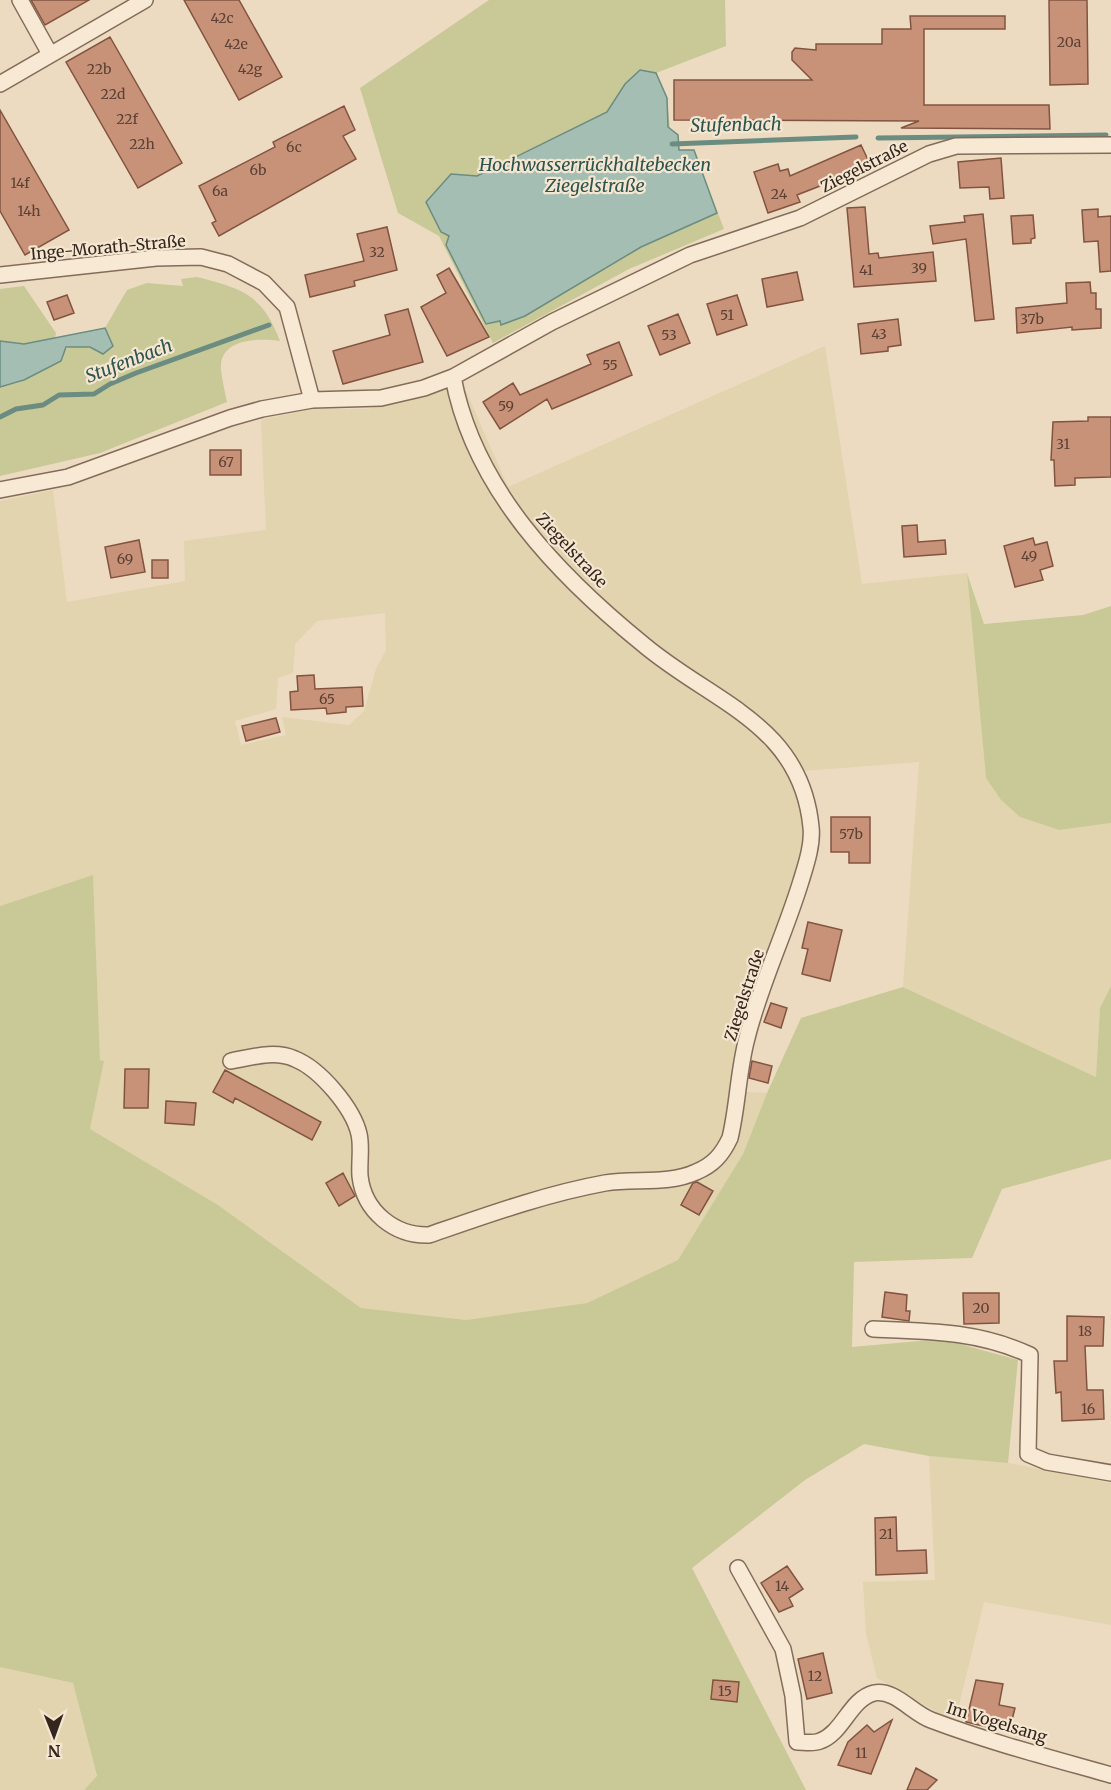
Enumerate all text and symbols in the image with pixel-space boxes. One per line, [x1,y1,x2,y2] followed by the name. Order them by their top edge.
[210,9,234,27] house number: 42c
[1057,33,1082,51] house number: 20a
[224,35,248,53] house number: 42e
[87,60,111,78] house number: 22b
[238,60,263,78] house number: 42g
[101,85,126,103] house number: 22d
[116,110,138,128] house number: 22f
[690,112,782,137] water label: Stufenbach
[129,135,155,153] house number: 22h
[817,135,911,197] street label: Ziegelstraße
[286,138,302,156] house number: 6c
[478,153,711,197] water label: Hochwasserrückhaltebecken Ziegelstraße
[250,161,266,179] house number: 6b
[10,174,30,192] house number: 14f
[212,182,229,200] house number: 6a
[771,185,788,203] house number: 24
[17,202,41,220] house number: 14h
[30,230,186,264] street label: Inge-Morath-Straße
[369,243,385,261] house number: 32
[911,259,927,277] house number: 39
[859,261,873,279] house number: 41
[720,306,734,324] house number: 51
[1020,310,1044,328] house number: 37b
[871,325,887,343] house number: 43
[661,326,677,344] house number: 53
[82,333,176,388] water label: Stufenbach
[602,356,618,374] house number: 55
[498,397,514,415] house number: 59
[1056,435,1070,453] house number: 31
[218,453,234,471] house number: 67
[532,508,612,592] street label: Ziegelstraße
[1021,547,1037,565] house number: 49
[117,550,133,568] house number: 69
[319,690,335,708] house number: 65
[839,825,863,843] house number: 57b
[720,947,768,1043] street label: Ziegelstraße
[972,1299,990,1317] house number: 20
[1078,1322,1092,1340] house number: 18
[1081,1400,1095,1418] house number: 16
[879,1525,893,1543] house number: 21
[775,1577,789,1595] house number: 14
[808,1667,822,1685] house number: 12
[718,1682,732,1700] house number: 15
[944,1697,1050,1747] street label: Im Vogelsang
[24,1706,84,1766] north arrow
[47,1741,61,1761] text: N
[855,1744,867,1762] house number: 11

